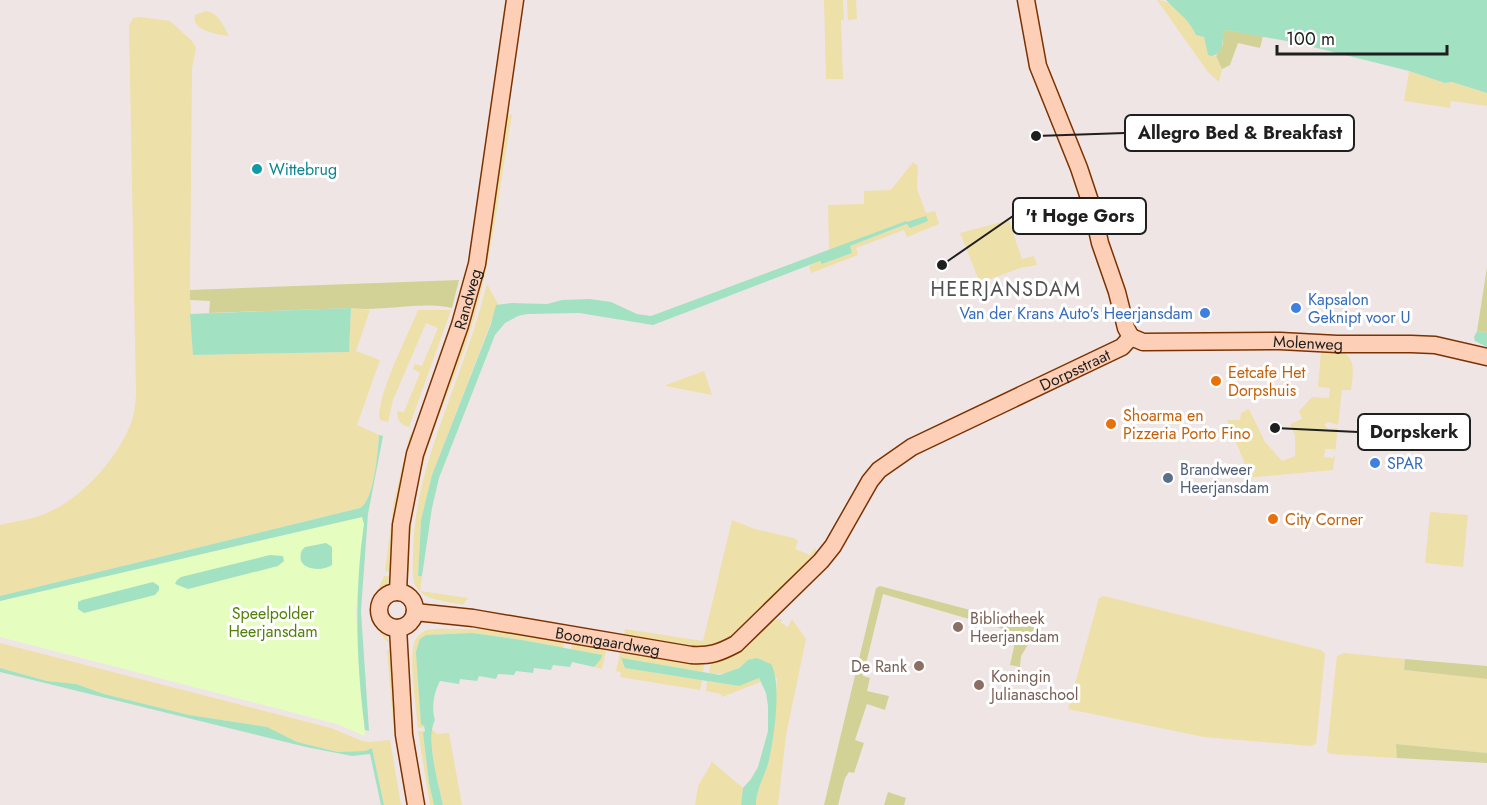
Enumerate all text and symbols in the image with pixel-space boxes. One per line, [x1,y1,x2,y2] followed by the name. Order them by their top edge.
[1277,18,1446,56] scale bar
[1286,26,1335,52] text: 100 m
[1125,115,1354,151] callout: Allegro Bed & Breakfast
[1137,120,1342,146] text: Allegro Bed & Breakfast
[269,158,337,181] place label: Wittebrug
[250,162,264,176] marker: Wittebrug
[1013,198,1146,234] callout: 't Hoge Gors
[1026,203,1135,229] text: 't Hoge Gors
[448,266,487,332] street label: Randweg
[931,275,1081,304] district label: HEERJANSDAM
[1308,288,1411,329] place label: Kapsalon Geknipt voor U
[1289,301,1303,315] marker: Kapsalon Geknipt voor U
[959,302,1193,325] place label: Van der Krans Auto's Heerjansdam
[1198,306,1212,320] marker: Van der Krans Auto's Heerjansdam
[1273,329,1343,356] street label: Molenweg
[1036,343,1114,396] street label: Dorpsstraat
[1228,361,1306,402] place label: Eetcafe Het Dorpshuis
[1209,374,1223,388] marker: Eetcafe Het Dorpshuis
[1123,404,1251,445] place label: Shoarma en Pizzeria Porto Fino
[1358,414,1470,450] callout: Dorpskerk
[1104,417,1118,431] marker: Shoarma en Pizzeria Porto Fino
[1370,419,1459,445] text: Dorpskerk
[1387,452,1423,475] place label: SPAR
[1368,456,1382,470] marker: SPAR
[1180,458,1269,499] place label: Brandweer Heerjansdam
[1161,471,1175,485] marker: Brandweer Heerjansdam
[1285,508,1364,531] place label: City Corner
[1266,512,1280,526] marker: City Corner
[228,602,318,643] park label: Speelpolder Heerjansdam
[970,607,1059,648] place label: Bibliotheek Heerjansdam
[951,620,965,634] marker: Bibliotheek Heerjansdam
[554,621,662,661] street label: Boomgaardweg
[851,655,908,678] place label: De Rank
[912,659,926,673] marker: De Rank
[989,665,1079,706] place label: Koningin Julianaschool
[972,678,986,692] marker: Koningin Julianaschool

